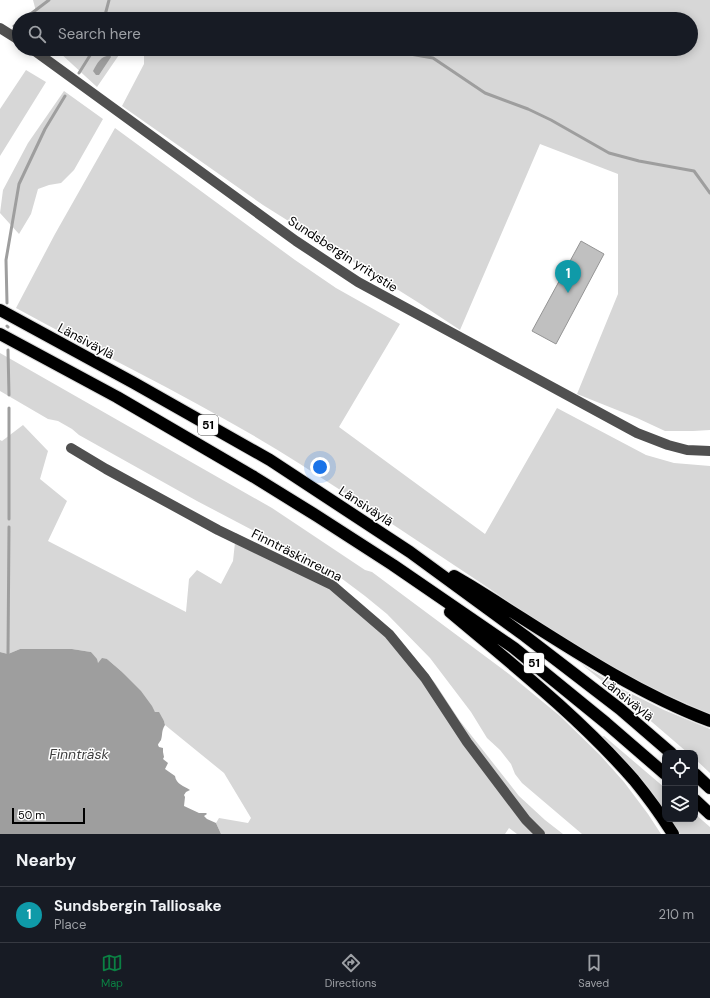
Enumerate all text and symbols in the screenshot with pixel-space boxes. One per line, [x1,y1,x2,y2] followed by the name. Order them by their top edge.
[12,12,698,56] search box
[26,23,48,45] icon: search
[58,24,141,44] text: Search here
[285,212,401,296] street label: Sundsbergin yritystie
[555,260,581,293] pin: 1
[55,319,117,363] street label: Länsiväylä
[198,415,218,435] road number: 51
[310,457,330,477] your location
[336,482,396,530] street label: Länsiväylä
[249,525,345,585] street label: Finnträskinreuna
[524,653,544,673] road number: 51
[599,673,657,725] street label: Länsiväylä
[49,745,110,763] water label: Finnträsk
[662,750,698,822] map controls
[662,750,698,786] button: locate
[662,786,698,822] button: layers
[12,806,85,825] scale bar
[18,808,45,822] text: 50 m
[16,849,76,871] text: Nearby
[54,896,222,916] text: Sundsbergin Talliosake
[27,906,31,923] text: 1
[659,906,694,923] text: 210 m
[54,916,86,933] text: Place
[101,952,123,990] tab: Map
[325,952,377,990] tab: Directions
[578,952,609,990] tab: Saved

